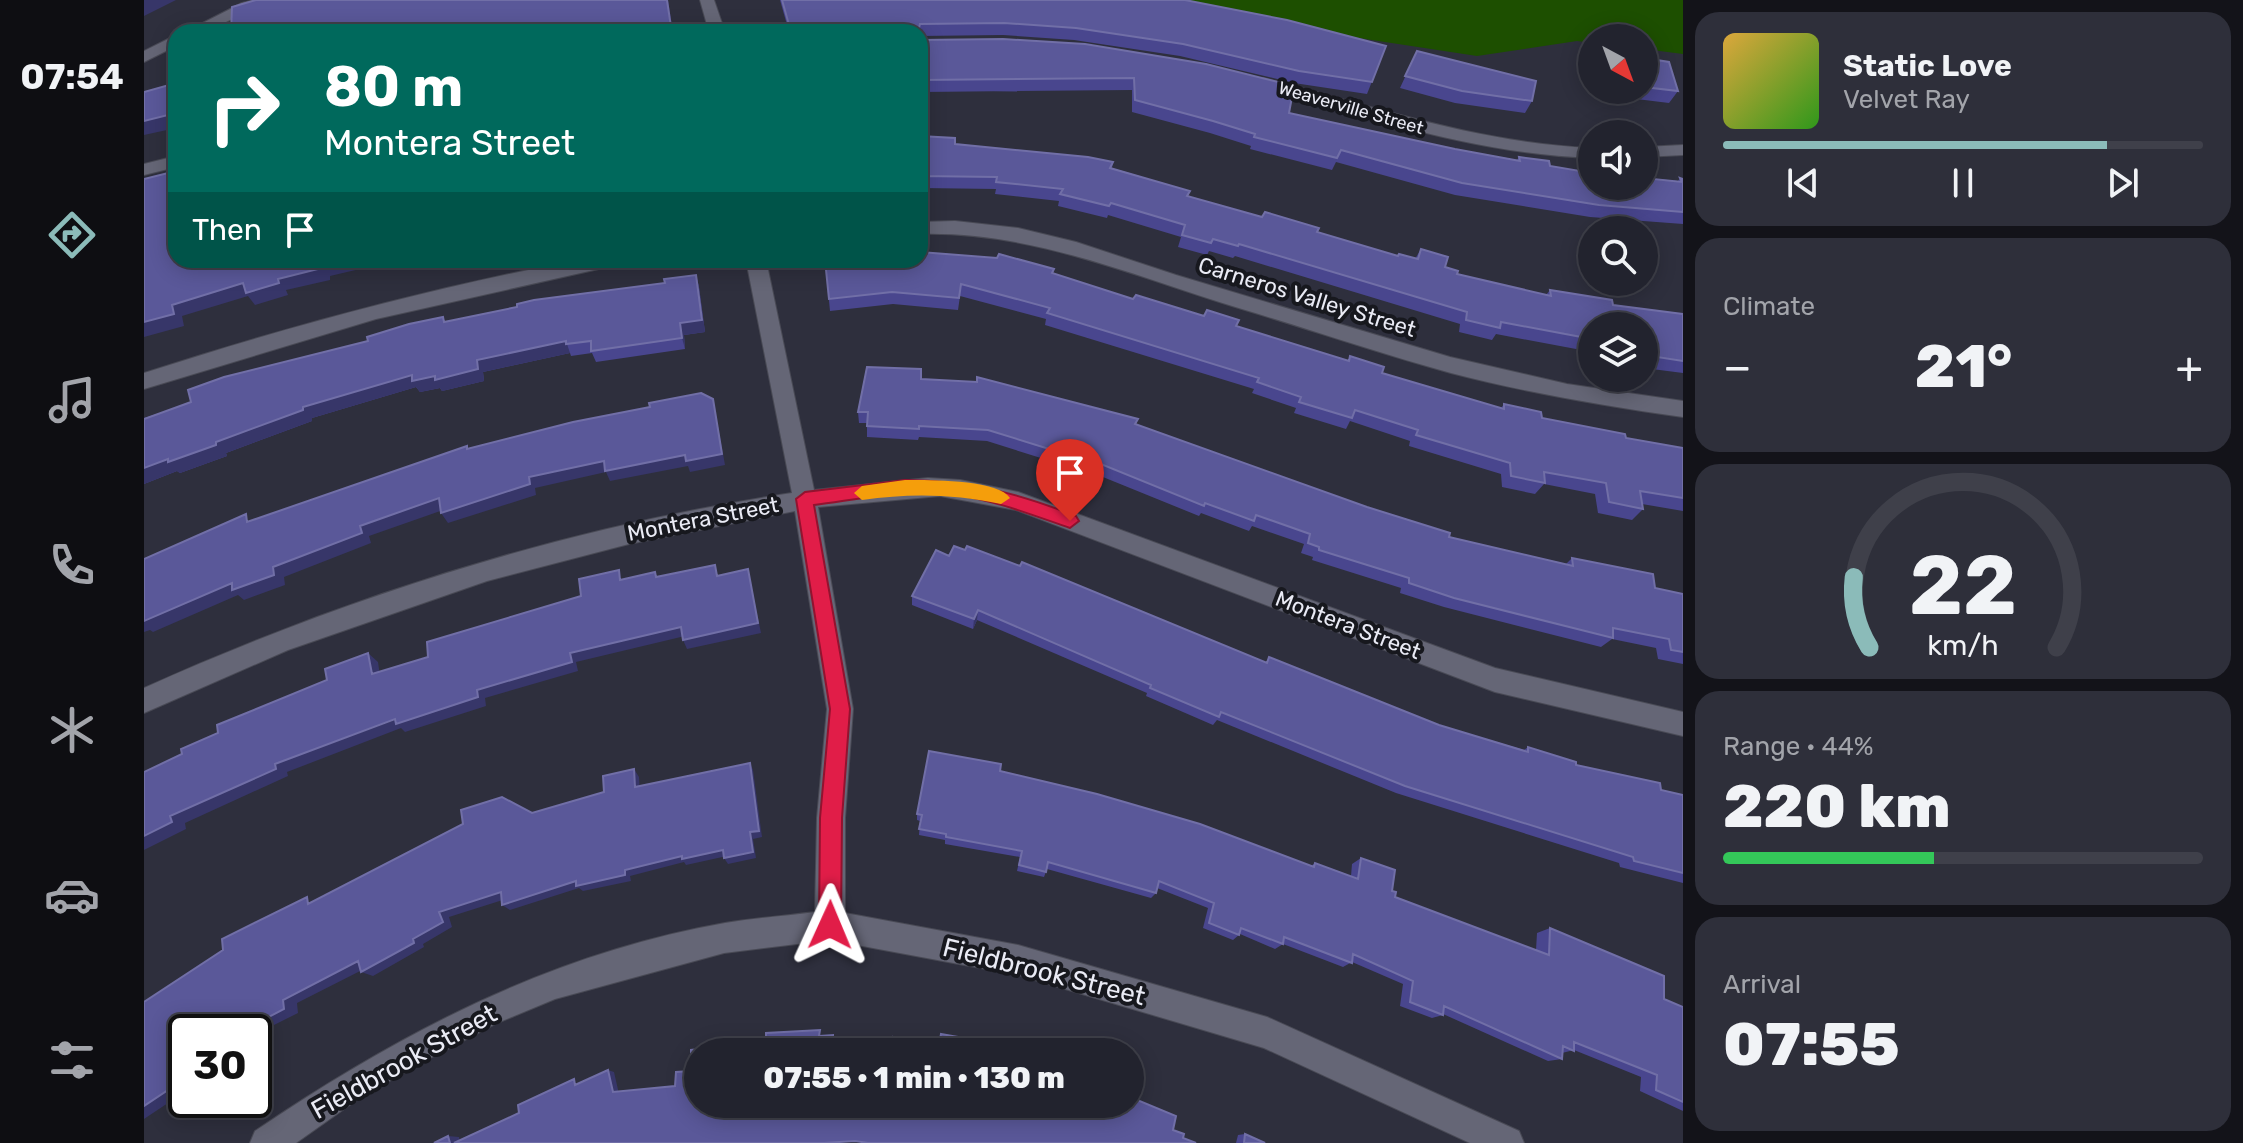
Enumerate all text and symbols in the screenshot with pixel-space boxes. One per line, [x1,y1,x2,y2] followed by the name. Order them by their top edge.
[1578,24,1658,104] north arrow
[1578,24,1658,392] map controls
[1843,48,2012,84] text: Static Love
[324,54,463,120] text: 80 m
[20,55,124,98] text: 07:54
[192,56,296,160] icon: right
[1276,77,1426,139] street label: Weaverville Street
[1843,84,1970,115] text: Velvet Ray
[1578,120,1658,200] button: sound
[324,121,575,164] text: Montera Street
[1781,161,1825,205] icon: previous
[1941,161,1985,205] icon: pause
[2101,161,2145,205] icon: next
[44,207,100,263] icon: directions
[278,208,322,252] icon: arrive
[192,212,262,248] text: Then
[1578,216,1658,296] button: search
[1195,251,1419,343] street label: Carneros Valley Street
[1723,291,1815,322] text: Climate
[1578,312,1658,392] button: layers
[1915,331,2012,402] text: 21°
[1723,341,1752,393] text: −
[2176,341,2203,393] text: +
[44,372,100,428] icon: music
[1036,439,1104,521] pin
[1048,451,1092,495] icon: arrive
[625,491,781,547] street label: Montera Street
[1909,535,2017,634] text: 22
[44,537,100,593] icon: phone
[1272,585,1425,665] street label: Montera Street
[1927,628,1999,662] text: km/h
[44,702,100,758] icon: climate
[1723,731,1874,762] text: Range · 44%
[1723,771,1951,842] text: 220 km
[44,867,100,923] icon: car
[788,883,872,967] position arrow
[940,932,1148,1012] street label: Fieldbrook Street
[1723,969,1801,1000] text: Arrival
[306,998,502,1126] street label: Fieldbrook Street
[1723,1009,1899,1080] text: 07:55
[168,1014,272,1118] speed limit sign: 30
[44,1032,100,1088] icon: filters
[763,1060,1065,1096] text: 07:55 · 1 min · 130 m

